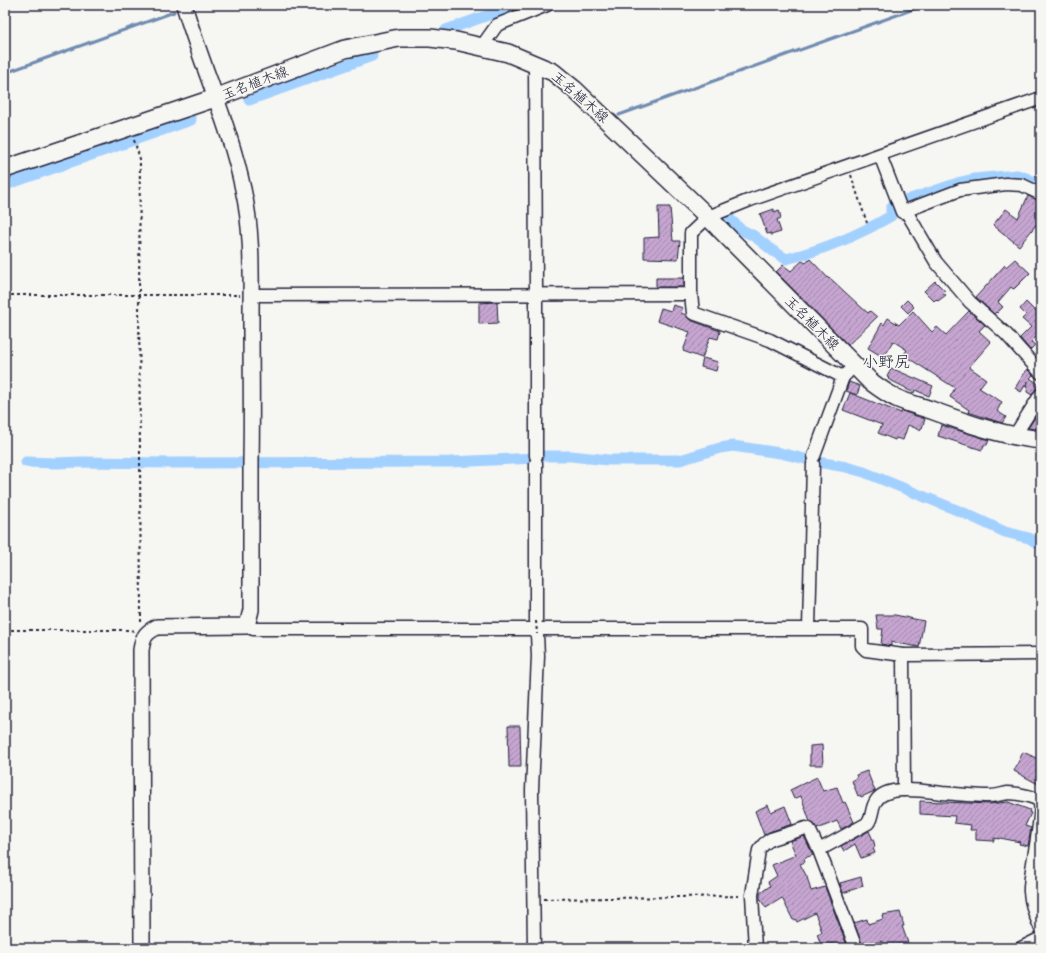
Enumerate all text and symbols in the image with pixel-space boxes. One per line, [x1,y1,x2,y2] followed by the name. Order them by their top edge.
[219,63,291,103] street label: 玉名植木線
[548,68,612,126] street label: 玉名植木線
[781,292,843,354] street label: 玉名植木線
[862,353,910,372] district label: 小野尻

